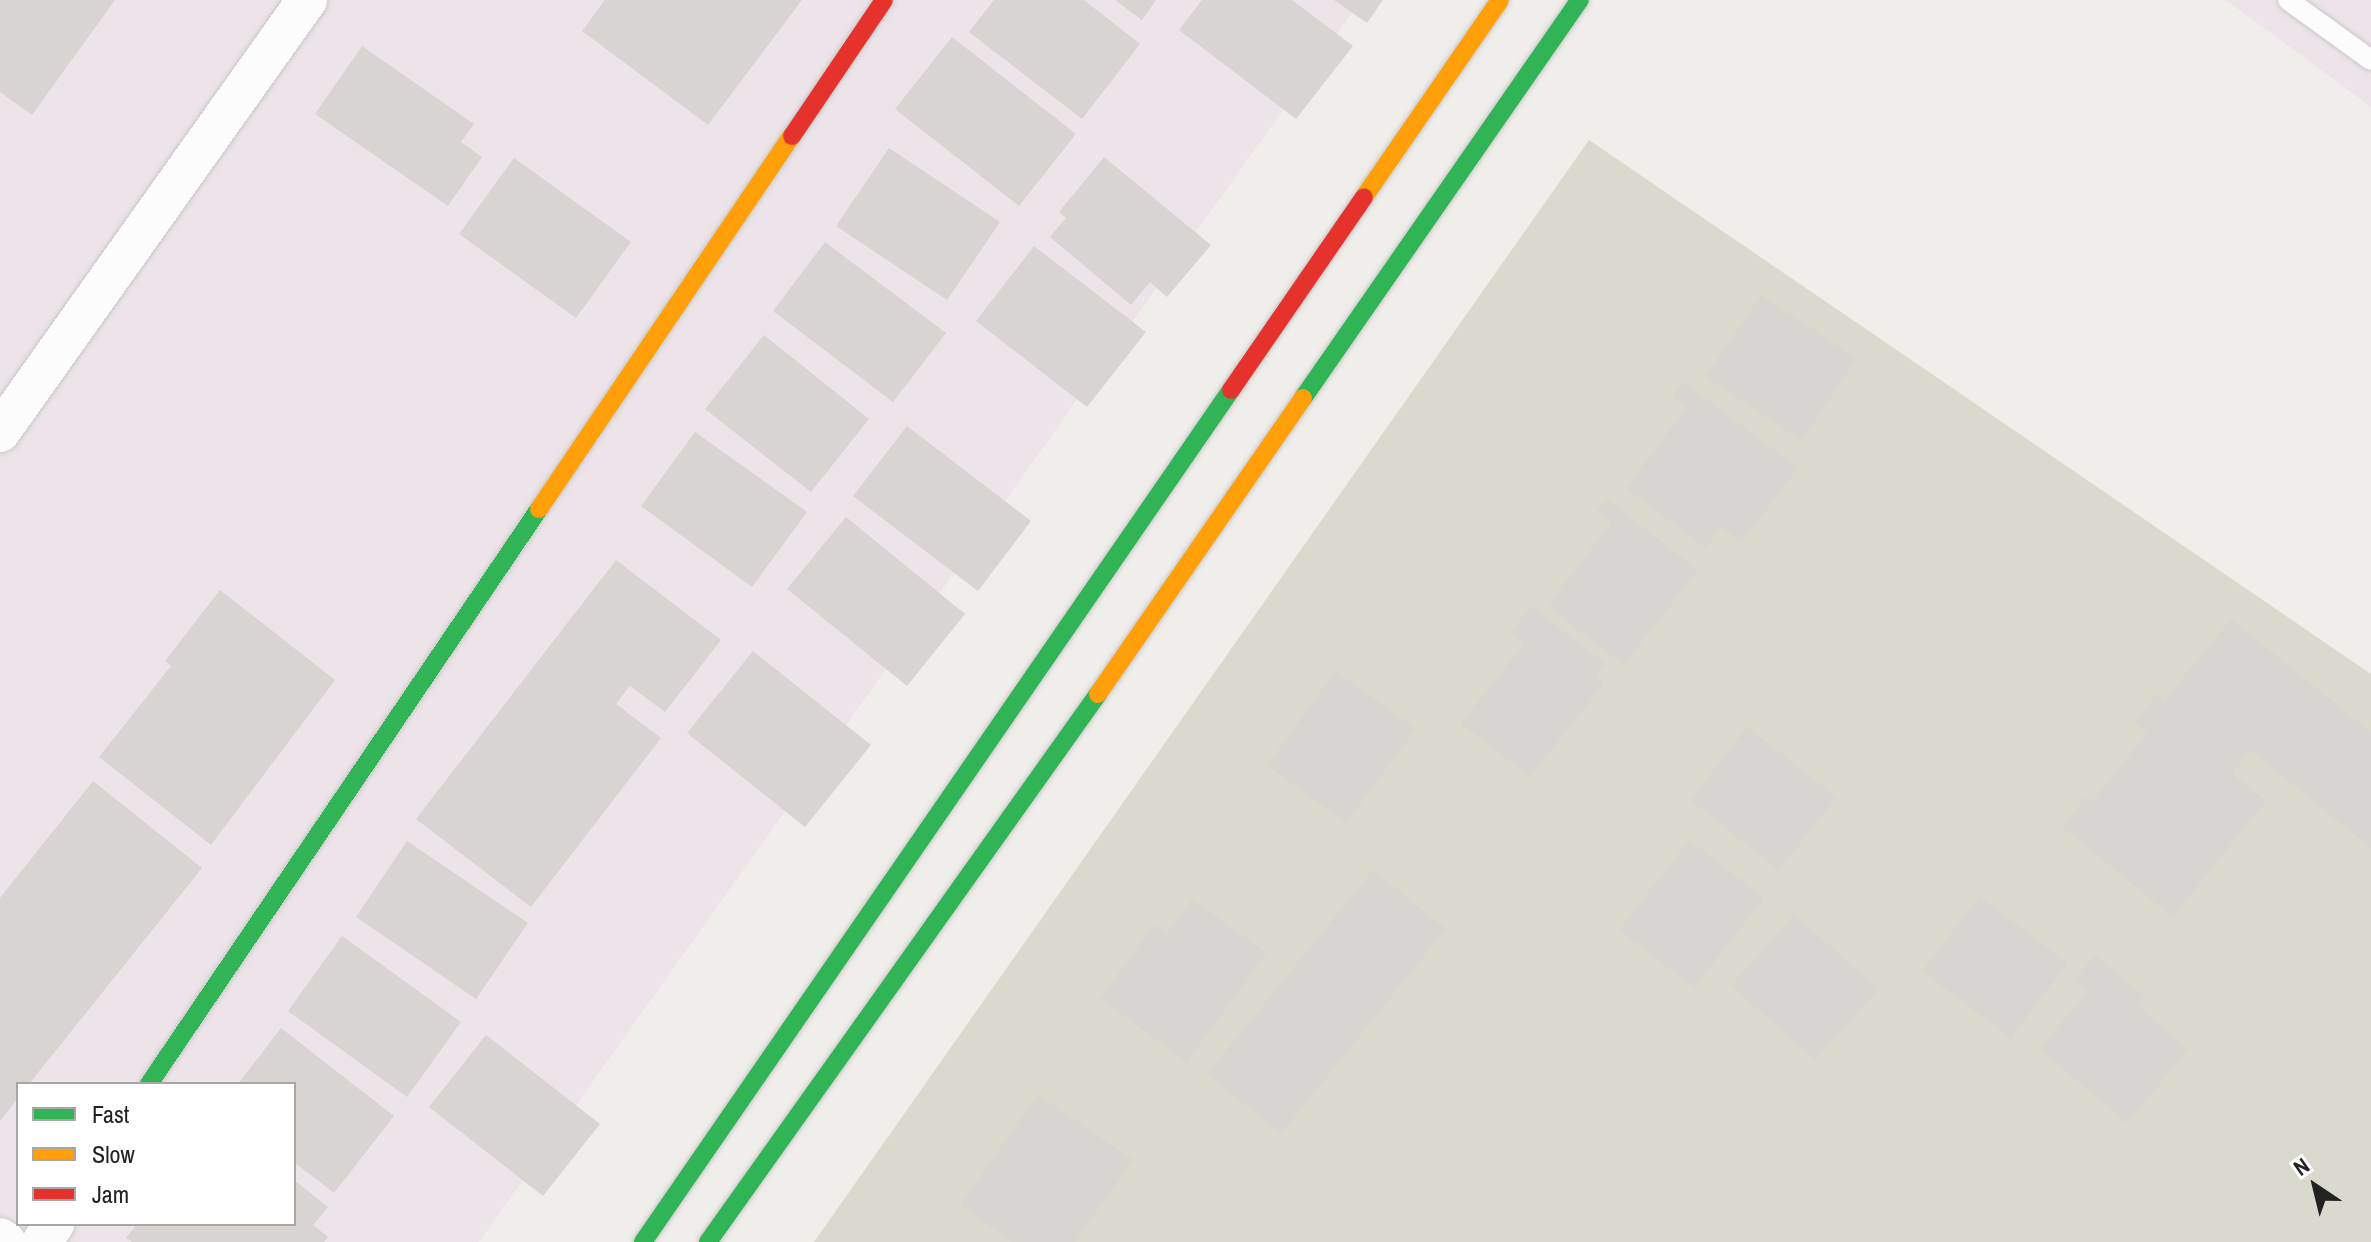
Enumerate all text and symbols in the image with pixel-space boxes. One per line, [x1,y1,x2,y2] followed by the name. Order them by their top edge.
[16,1082,296,1226] legend
[92,1098,129,1130] text: Fast
[92,1138,135,1170] text: Slow
[2275,1146,2355,1226] north arrow
[2287,1150,2315,1182] text: N
[92,1178,129,1210] text: Jam

